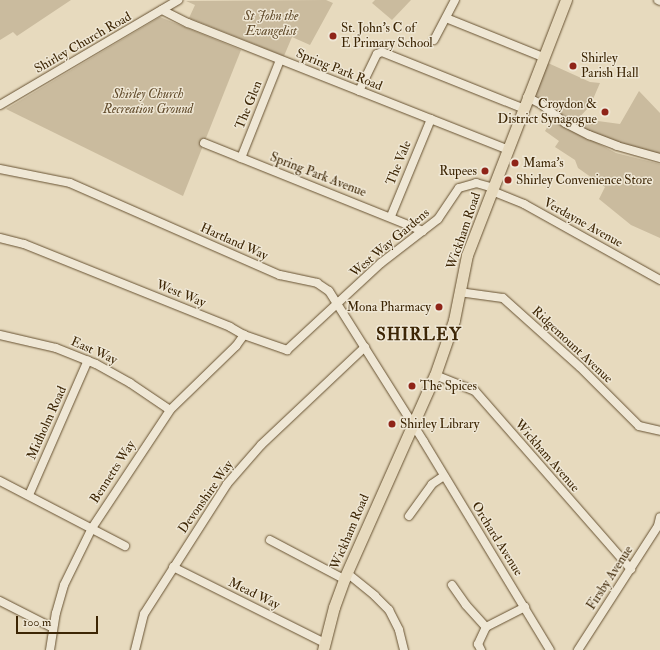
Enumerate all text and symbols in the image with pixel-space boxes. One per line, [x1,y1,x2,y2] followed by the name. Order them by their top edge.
[32,9,134,77] street label: Shirley Church Road
[244,9,298,40] park label: St John the Evangelist
[341,21,433,52] place label: St. John's C of E Primary School
[328,31,338,41] marker: St. John's C of E Primary School
[294,46,384,94] street label: Spring Park Road
[581,51,639,82] place label: Shirley Parish Hall
[568,61,578,71] marker: Shirley Parish Hall
[232,78,266,132] street label: The Glen
[103,87,193,118] park label: Shirley Church Recreation Ground
[498,97,597,128] place label: Croydon & District Synagogue
[600,107,610,117] marker: Croydon & District Synagogue
[383,138,415,188] street label: The Vale
[268,149,368,201] street label: Spring Park Avenue
[523,155,564,171] place label: Mama's
[510,158,520,168] marker: Mama's
[439,163,477,179] place label: Rupees
[480,166,490,176] marker: Rupees
[516,172,652,188] place label: Shirley Convenience Store
[503,175,513,185] marker: Shirley Convenience Store
[444,191,484,271] street label: Wickham Road
[541,195,625,251] street label: Verdayne Avenue
[347,205,433,281] street label: West Way Gardens
[198,220,270,264] street label: Hartland Way
[154,277,208,311] street label: West Way
[347,299,431,315] place label: Mona Pharmacy
[434,302,444,312] marker: Mona Pharmacy
[528,303,616,387] street label: Ridgemount Avenue
[376,325,462,345] district label: SHIRLEY
[68,334,120,368] street label: East Way
[420,378,477,394] place label: The Spices
[407,381,417,391] marker: The Spices
[24,384,70,462] street label: Midholm Road
[400,416,479,432] place label: Shirley Library
[511,417,583,495] street label: Wickham Avenue
[387,419,397,429] marker: Shirley Library
[87,438,139,506] street label: Bennetts Way
[175,458,237,536] street label: Devonshire Way
[327,492,373,572] street label: Wickham Road
[468,499,526,579] street label: Orchard Avenue
[584,543,636,613] street label: Firsby Avenue
[226,575,282,613] street label: Mead Way
[18,608,100,634] scale bar
[23,615,51,630] text: 100 m

